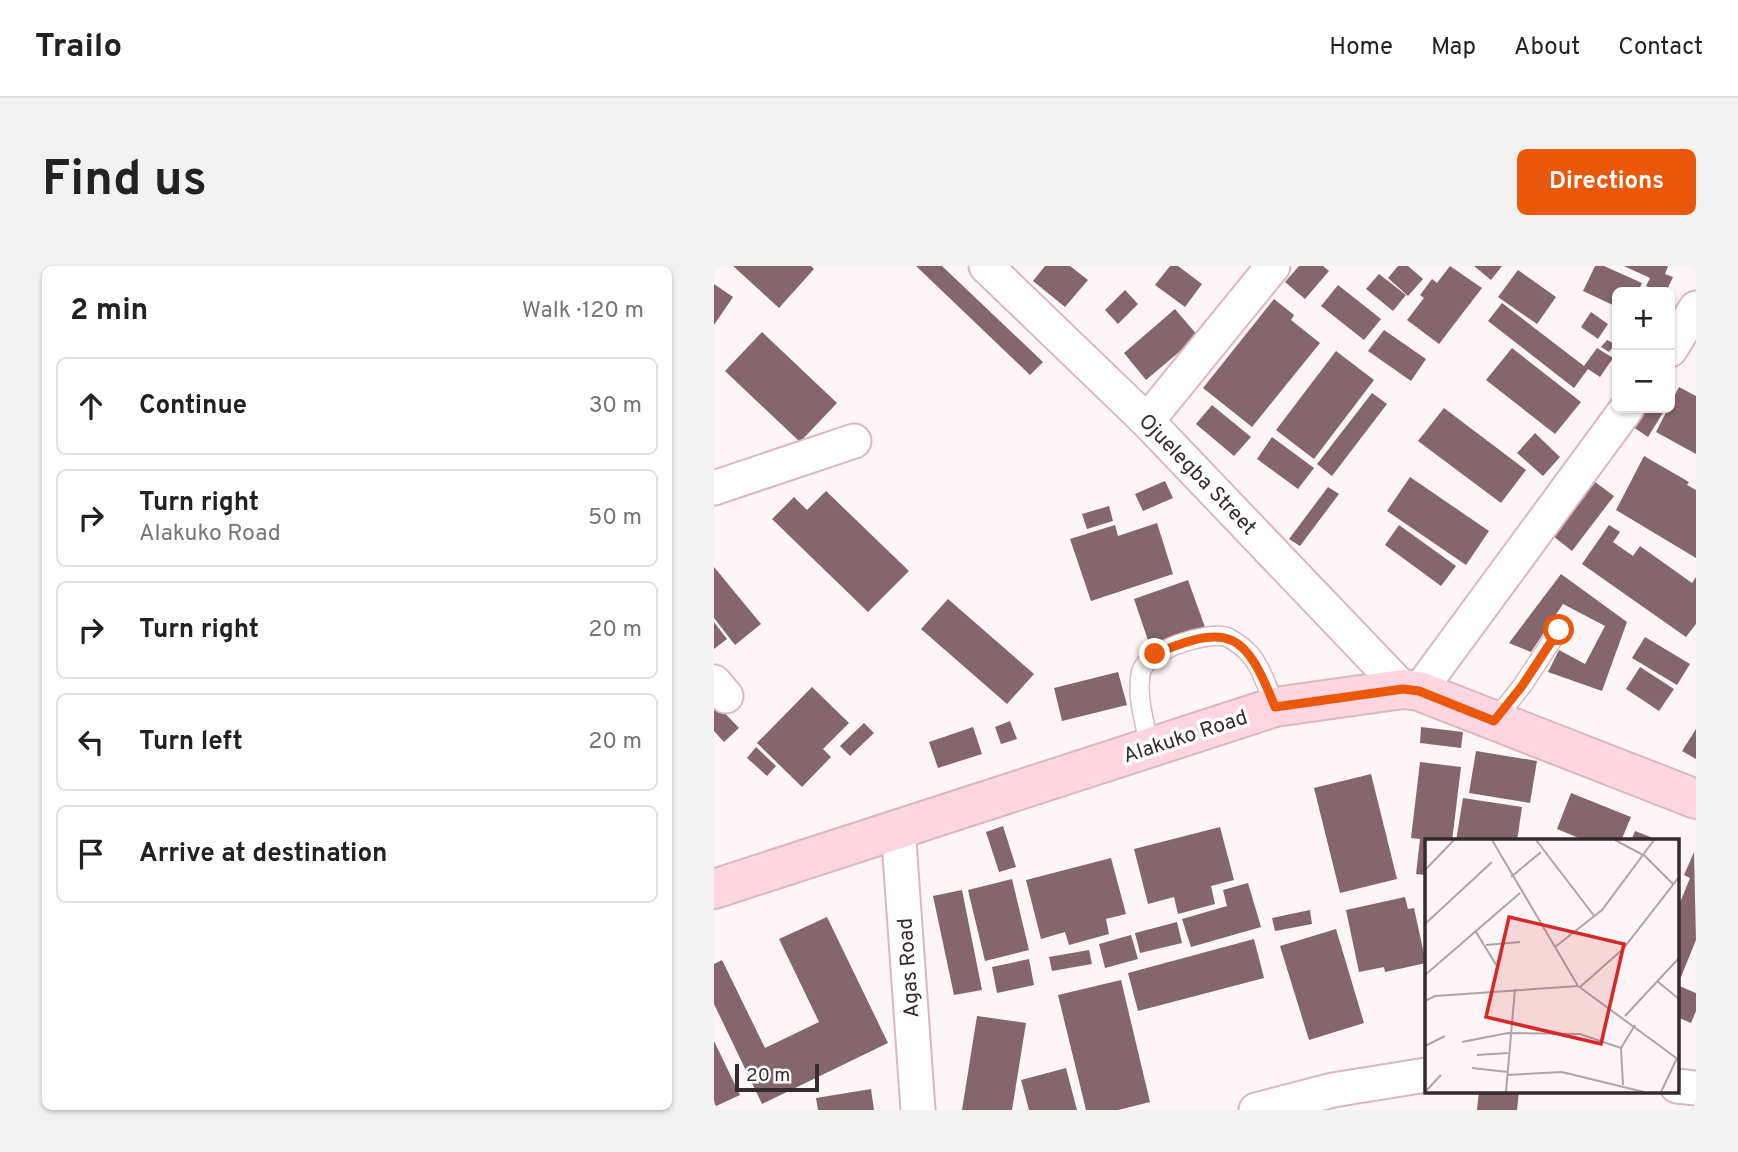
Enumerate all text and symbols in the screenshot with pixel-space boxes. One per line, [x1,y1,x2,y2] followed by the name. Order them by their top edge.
[35,27,122,69] text: Trailo
[1329,33,1393,63] text: Home
[1431,33,1476,63] text: Map
[1514,33,1580,63] text: About
[1618,33,1703,63] text: Contact
[1517,149,1696,215] button: Directions
[42,151,207,213] text: Find us
[1612,287,1675,413] map controls
[1612,287,1675,350] button: +
[70,293,148,330] text: 2 min
[522,297,644,326] text: Walk · 120 m
[1612,350,1675,413] button: −
[72,387,110,425] icon: ahead
[139,390,247,423] text: Continue
[589,392,642,421] text: 30 m
[1132,409,1262,541] street label: Ojuelegba Street
[139,487,259,520] text: Turn right
[72,499,110,537] icon: right
[588,504,642,533] text: 50 m
[139,520,281,549] text: Alakuko Road
[72,611,110,649] icon: right
[139,614,259,647] text: Turn right
[1543,614,1574,645] route start
[588,616,642,645] text: 20 m
[1139,638,1170,669] route end
[1120,705,1251,770] street label: Alakuko Road
[72,723,110,761] icon: left
[139,726,243,759] text: Turn left
[588,728,642,757] text: 20 m
[72,835,110,873] icon: arrive
[139,838,387,871] text: Arrive at destination
[1425,839,1678,1093] inset map
[893,917,926,1019] street label: Agas Road
[735,1061,819,1093] scale bar
[746,1064,790,1088] text: 20 m

